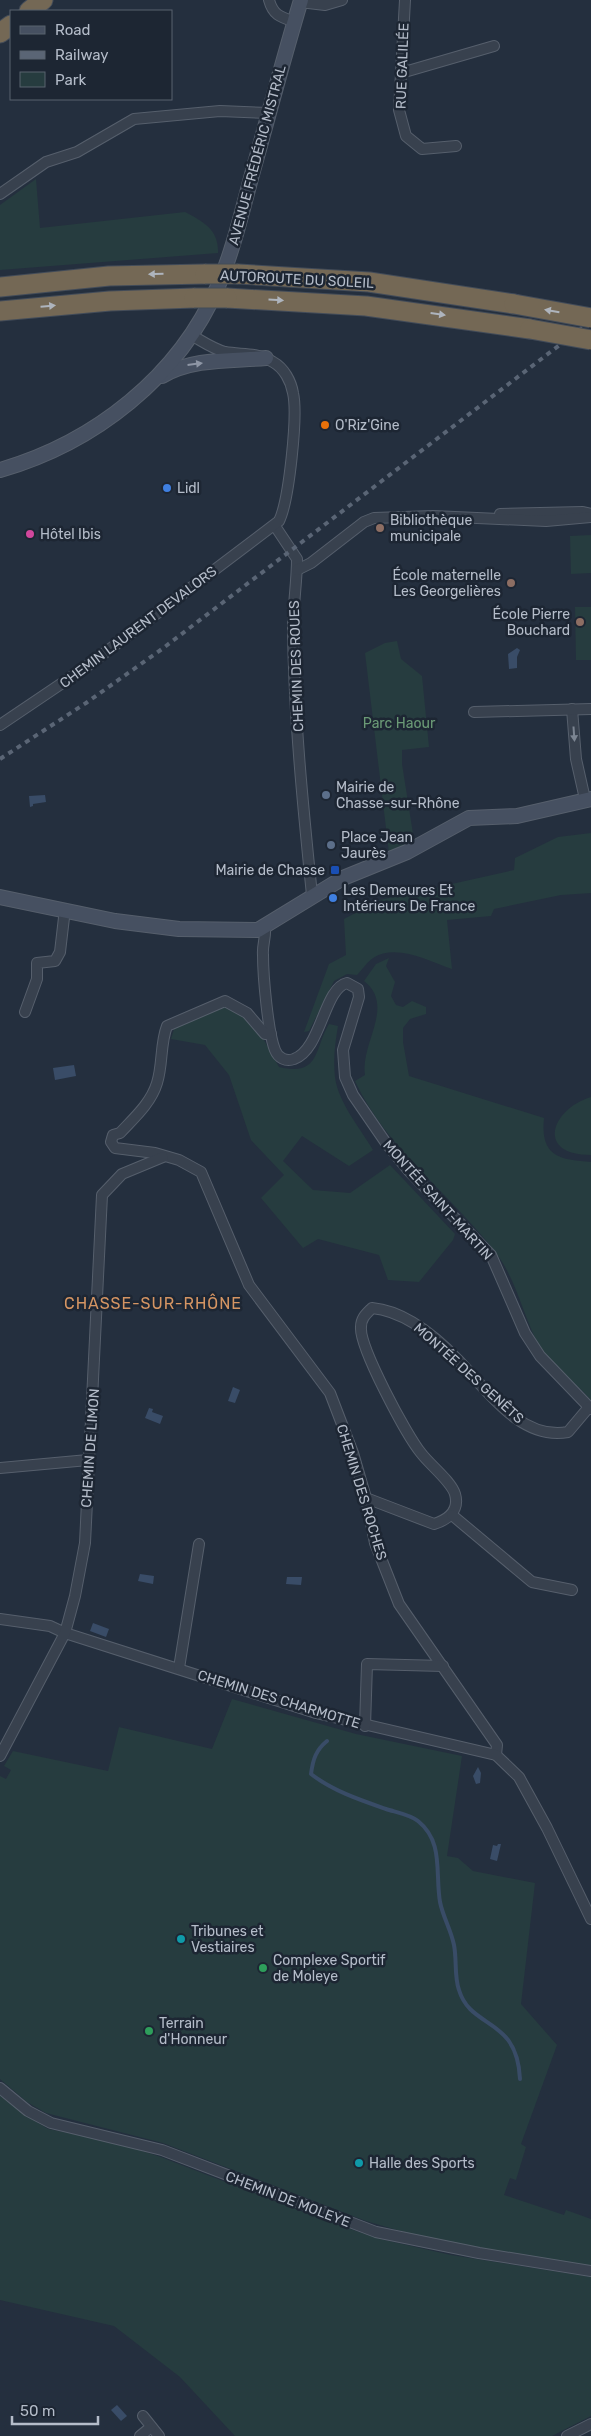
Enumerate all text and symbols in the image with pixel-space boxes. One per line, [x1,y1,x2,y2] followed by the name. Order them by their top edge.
[10,10,172,100] legend
[55,21,91,39] text: Road
[392,23,412,109] street label: RUE GALILÉE
[55,46,109,64] text: Railway
[224,63,290,247] street label: AVENUE FRÉDÉRIC MISTRAL
[55,71,86,89] text: Park
[220,267,374,292] street label: AUTOROUTE DU SOLEIL
[148,271,164,279] one-way arrow
[268,296,284,304] one-way arrow
[41,301,57,309] one-way arrow
[544,306,560,314] one-way arrow
[430,310,446,318] one-way arrow
[187,360,203,368] one-way arrow
[335,417,400,434] place label: O'Riz'Gine
[319,419,331,431] marker: O'Riz'Gine
[177,480,200,497] place label: Lidl
[161,482,173,494] marker: Lidl
[390,512,472,545] place label: Bibliothèque municipale
[374,522,386,534] marker: Bibliothèque municipale
[40,526,101,543] place label: Hôtel Ibis
[24,528,36,540] marker: Hôtel Ibis
[56,563,220,692] street label: CHEMIN LAURENT DEVALORS
[392,566,501,600] place label: École maternelle Les Georgelières
[505,577,517,589] marker: École maternelle Les Georgelières
[286,600,307,732] street label: CHEMIN DES ROUES
[493,605,570,639] place label: École Pierre Bouchard
[574,616,586,628] marker: École Pierre Bouchard
[363,715,436,732] park label: Parc Haour
[570,726,578,742] one-way arrow
[336,779,460,812] place label: Mairie de Chasse-sur-Rhône
[320,789,332,801] marker: Mairie de Chasse-sur-Rhône
[341,829,413,862] place label: Place Jean Jaurès
[325,839,337,851] marker: Place Jean Jaurès
[215,862,325,879] place label: Mairie de Chasse
[329,864,341,876] marker: Mairie de Chasse
[343,882,475,915] place label: Les Demeures Et Intérieurs De France
[327,892,339,904] marker: Les Demeures Et Intérieurs De France
[379,1136,497,1264] street label: MONTÉE SAINT-MARTIN
[64,1293,242,1313] district label: CHASSE-SUR-RHÔNE
[410,1319,528,1427] street label: MONTÉE DES GENÊTS
[78,1388,103,1508] street label: CHEMIN DE LIMON
[333,1422,390,1562] street label: CHEMIN DES ROCHES
[196,1667,362,1732] street label: CHEMIN DES CHARMOTTE
[191,1923,264,1956] place label: Tribunes et Vestiaires
[175,1933,187,1945] marker: Tribunes et Vestiaires
[273,1952,386,1985] place label: Complexe Sportif de Moleye
[257,1962,269,1974] marker: Complexe Sportif de Moleye
[159,2015,228,2048] place label: Terrain d'Honneur
[143,2025,155,2037] marker: Terrain d'Honneur
[369,2155,475,2172] place label: Halle des Sports
[353,2157,365,2169] marker: Halle des Sports
[223,2168,352,2231] street label: CHEMIN DE MOLEYE
[12,2394,99,2426] scale bar
[20,2402,55,2420] text: 50 m

